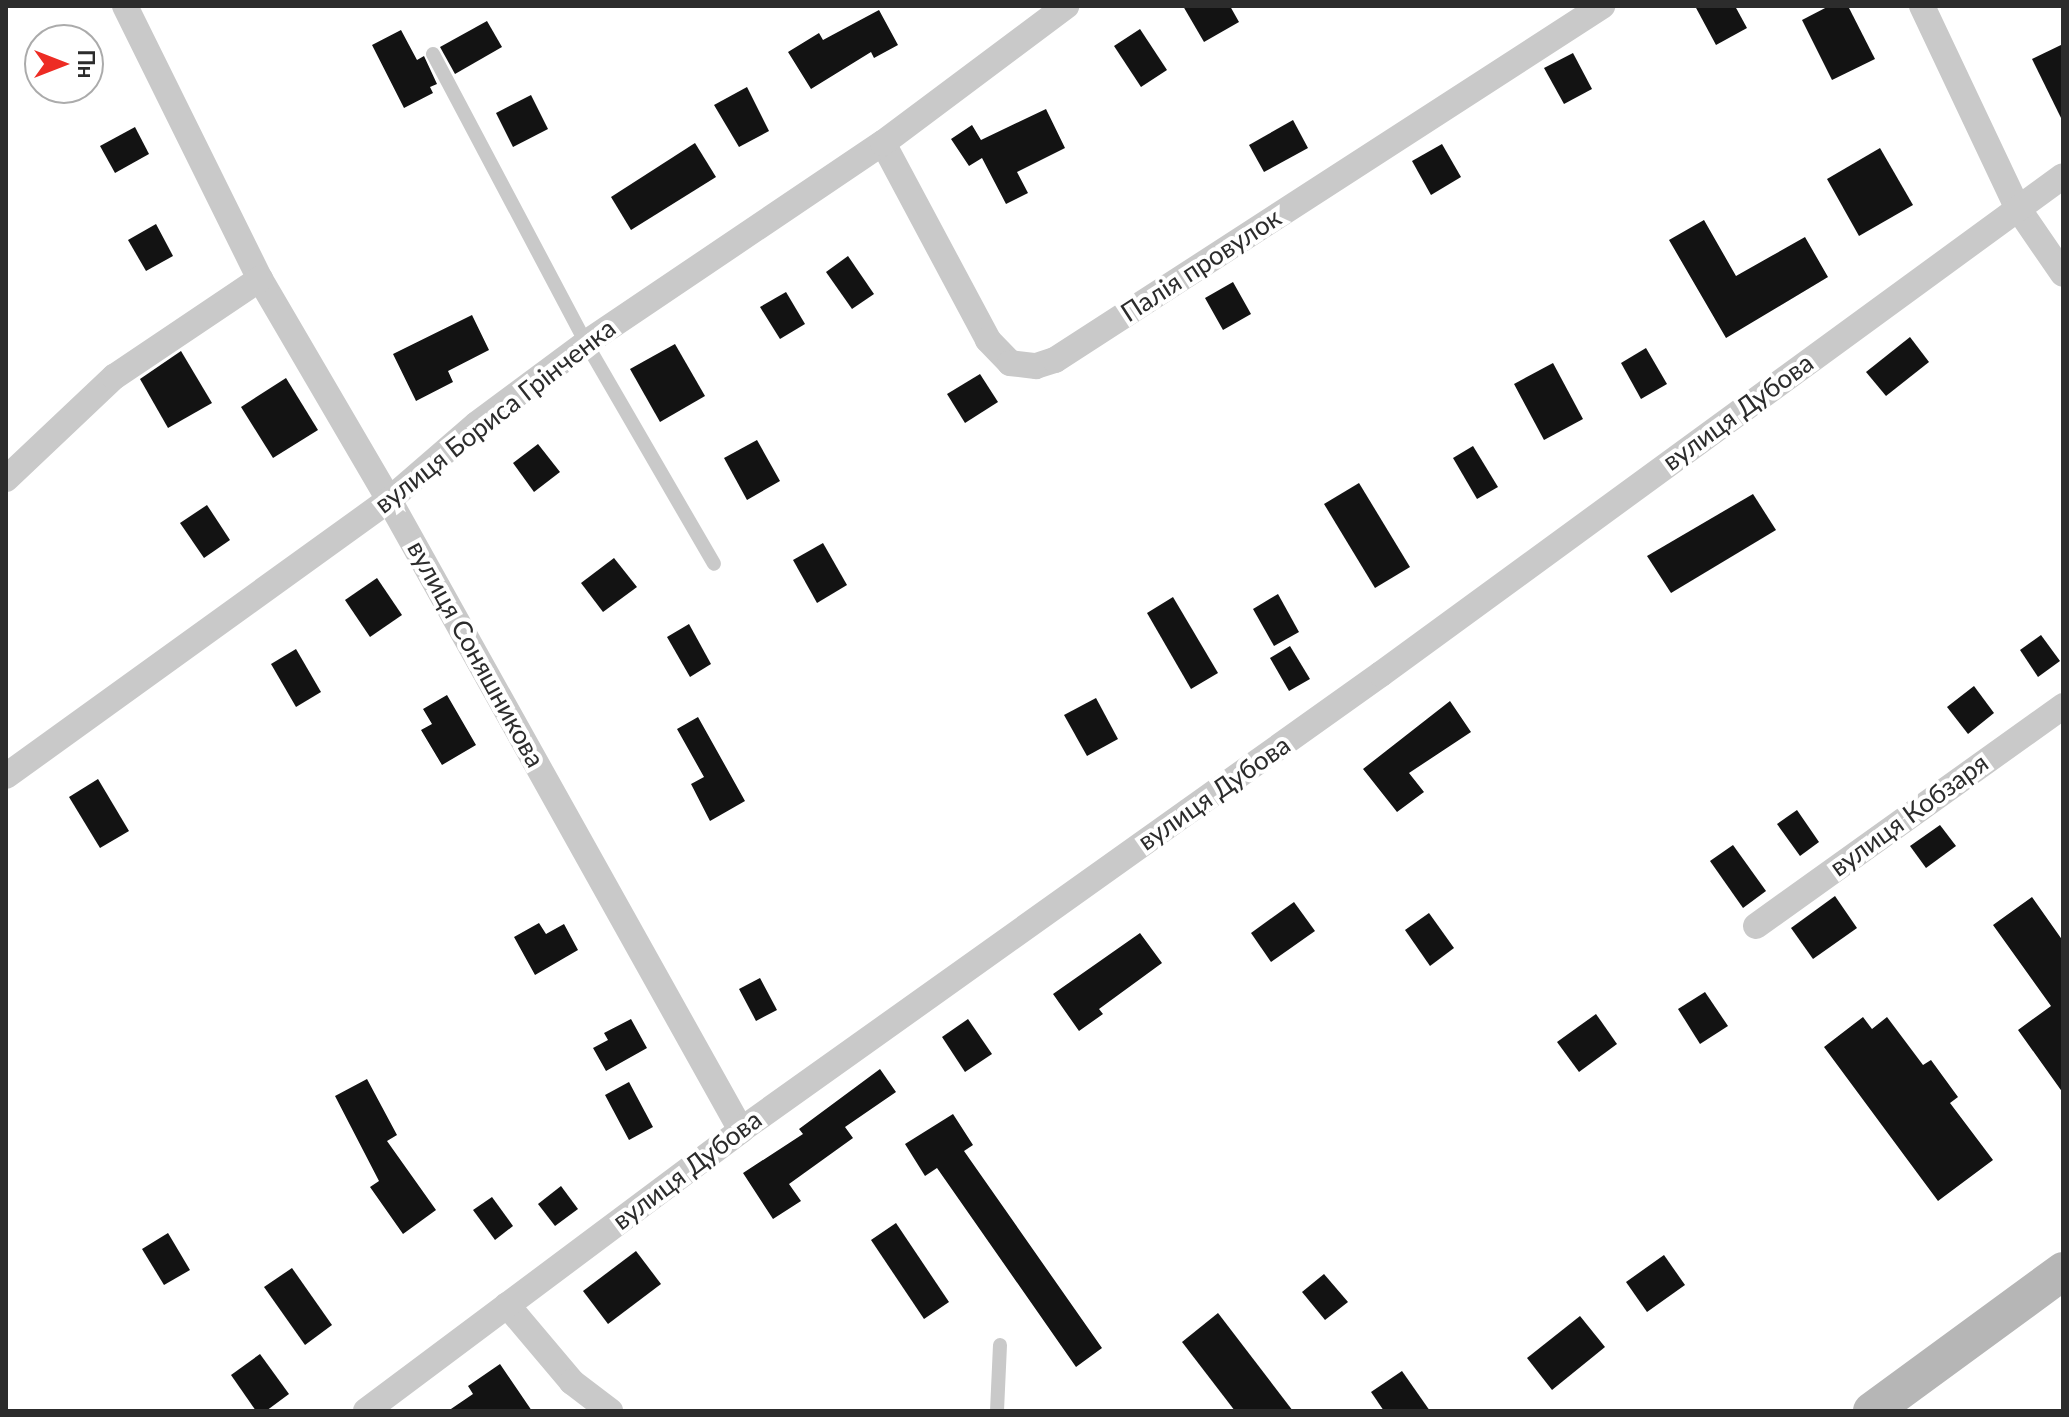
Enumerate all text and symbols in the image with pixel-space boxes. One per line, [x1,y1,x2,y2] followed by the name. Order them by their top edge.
[24,24,104,104] north arrow
[73,50,100,78] text: Пн
[1115,202,1287,328] street label: Палія провулок
[368,312,622,520] street label: вулиця Бориса Грінченка
[1657,347,1819,477] street label: вулиця Дубова
[401,535,551,773] street label: вулиця Соняшникова
[1132,729,1296,857] street label: вулиця Дубова
[1824,747,1994,883] street label: вулиця Кобзаря
[606,1104,768,1236] street label: вулиця Дубова

